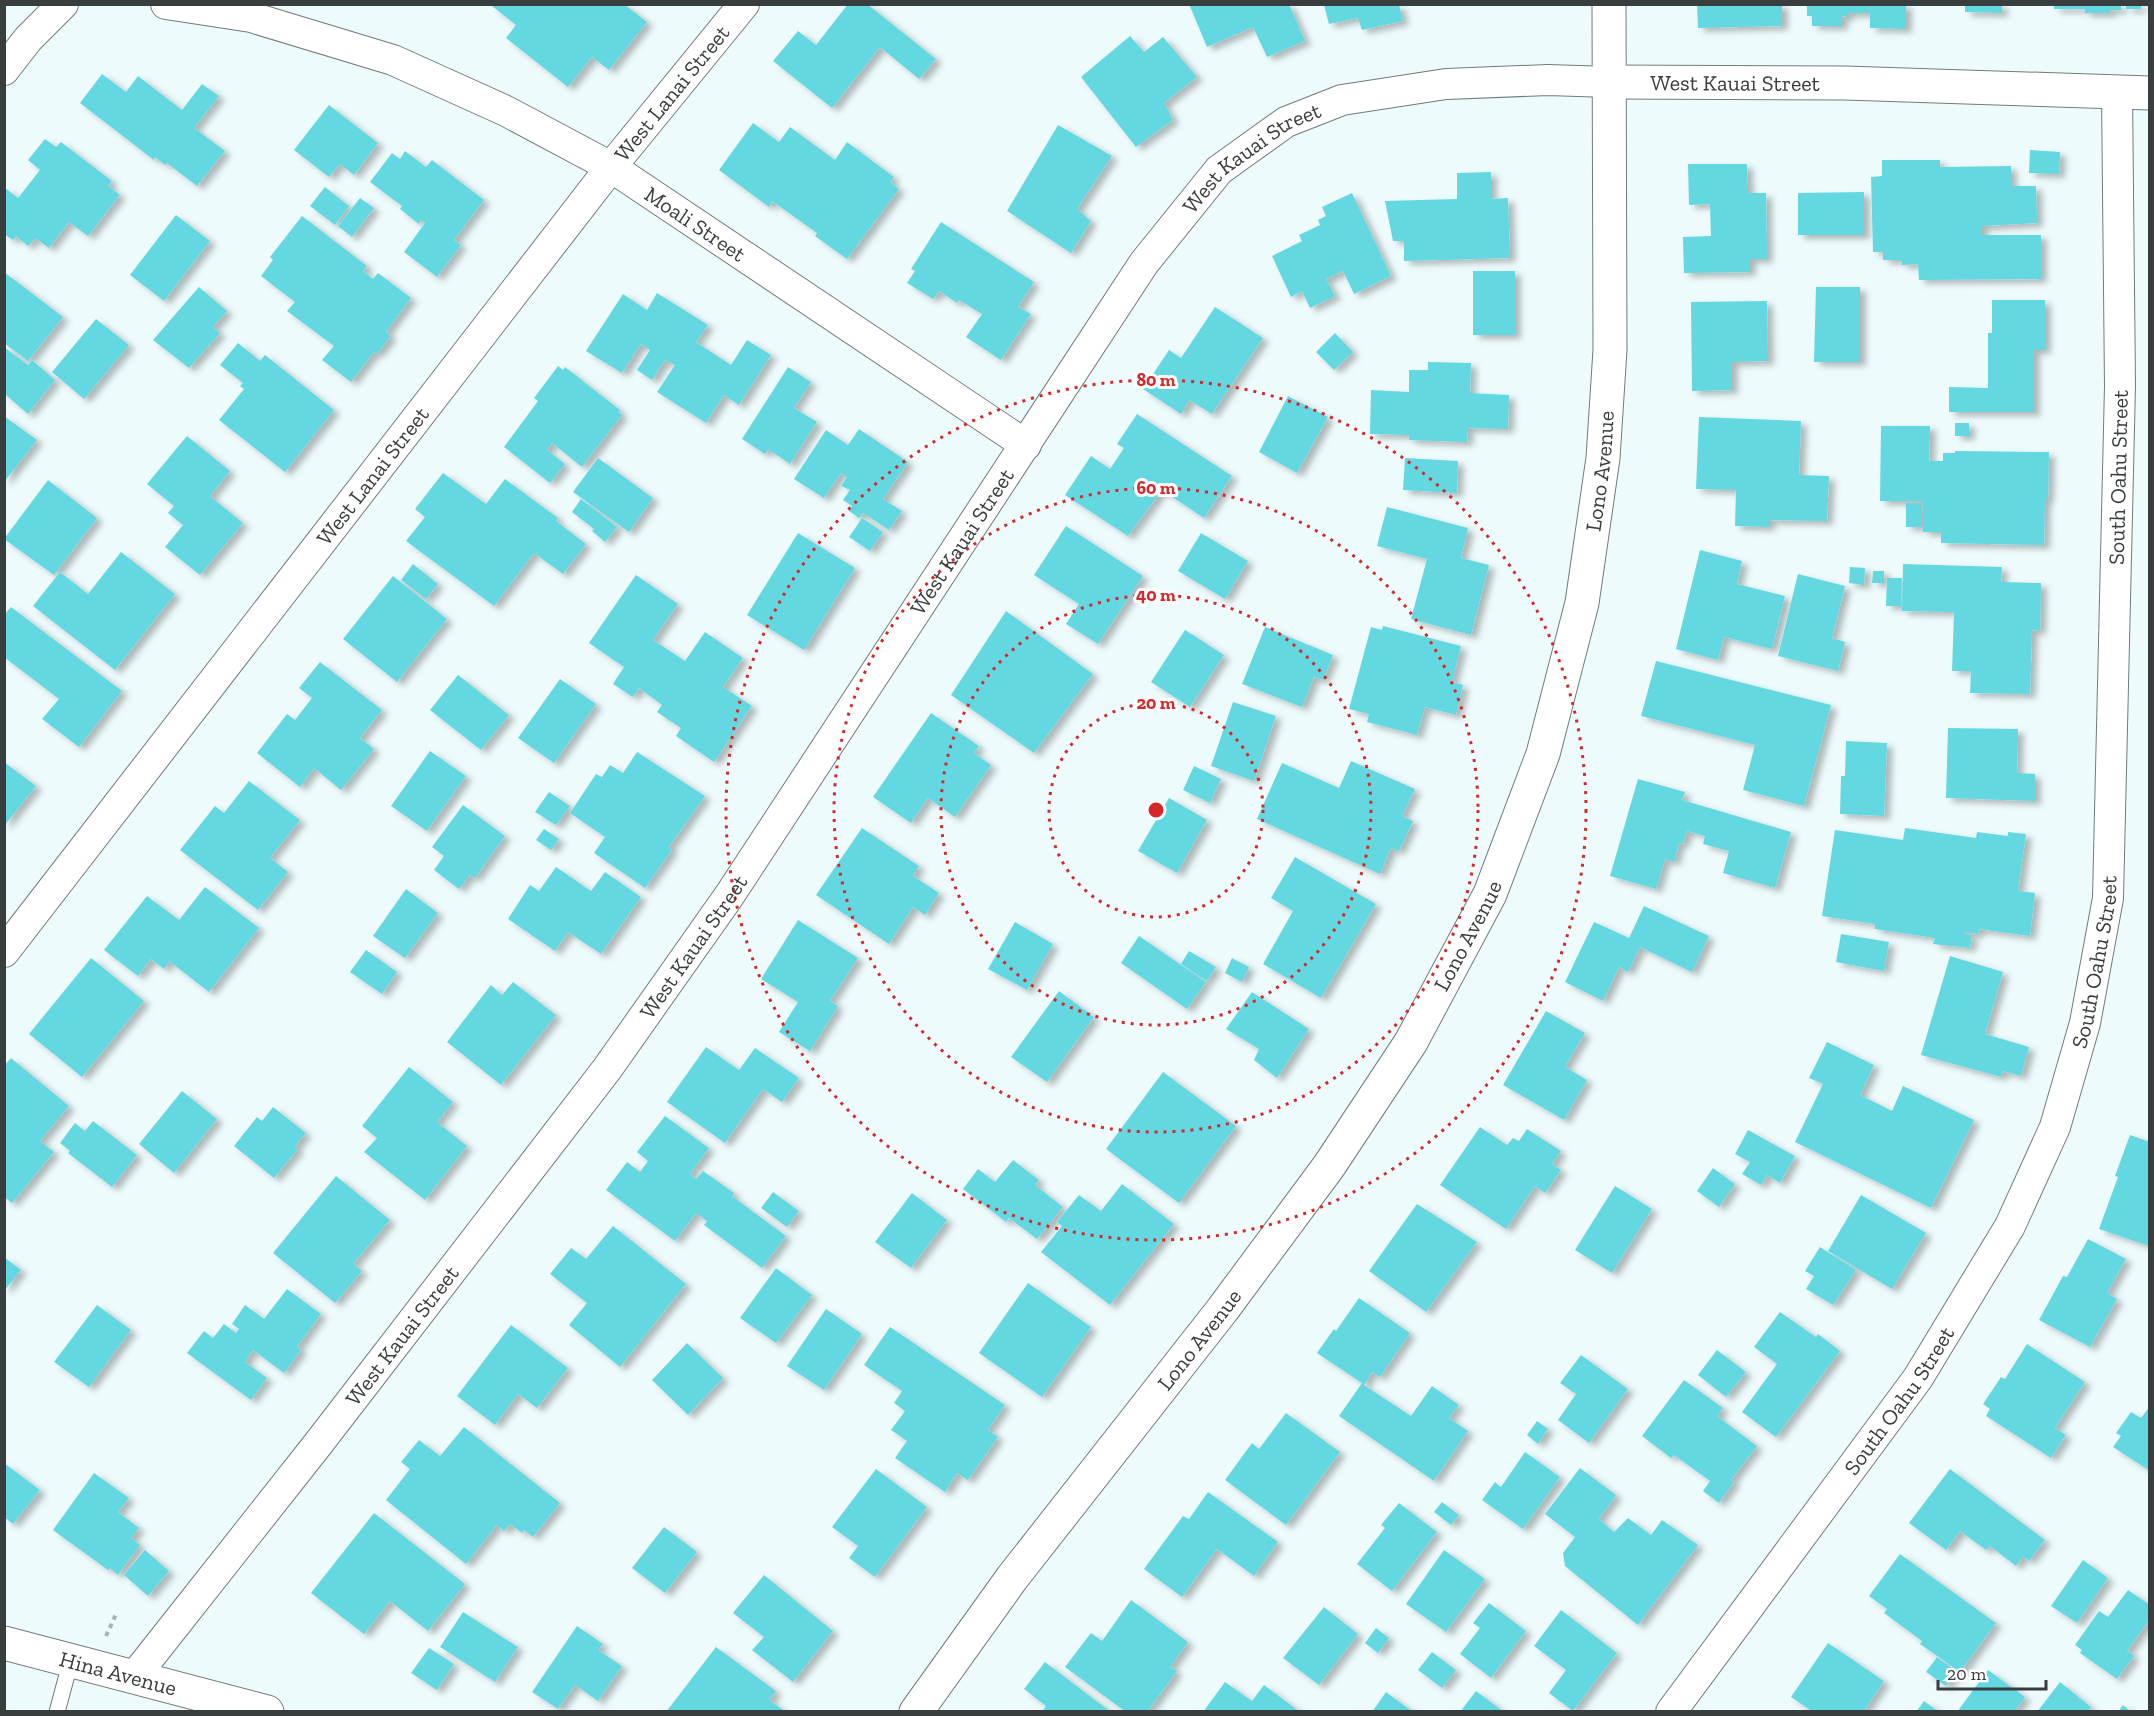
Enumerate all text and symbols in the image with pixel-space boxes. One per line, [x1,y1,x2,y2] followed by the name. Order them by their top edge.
[608,19,736,166] street label: West Lanai Street
[1650,69,1821,96] street label: West Kauai Street
[1176,96,1325,218] street label: West Kauai Street
[640,180,752,268] street label: Moali Street
[1136,369,1176,391] text: 80 m
[2102,389,2133,565] street label: South Oahu Street
[310,400,435,550] street label: West Lanai Street
[1579,410,1620,533] street label: Lono Avenue
[904,462,1020,620] street label: West Kauai Street
[1136,477,1176,499] text: 60 m
[1136,584,1176,606] text: 40 m
[1136,692,1176,714] text: 20 m
[1146,800,1166,820] centre of rings
[633,869,753,1024] street label: West Kauai Street
[2065,875,2122,1051] street label: South Oahu Street
[1427,877,1507,995] street label: Lono Avenue
[339,1259,465,1411] street label: West Kauai Street
[1151,1283,1247,1396] street label: Lono Avenue
[1838,1321,1960,1480] street label: South Oahu Street
[57,1645,180,1701] street label: Hina Avenue
[1938,1653,2046,1691] scale bar
[1947,1663,1987,1685] text: 20 m

